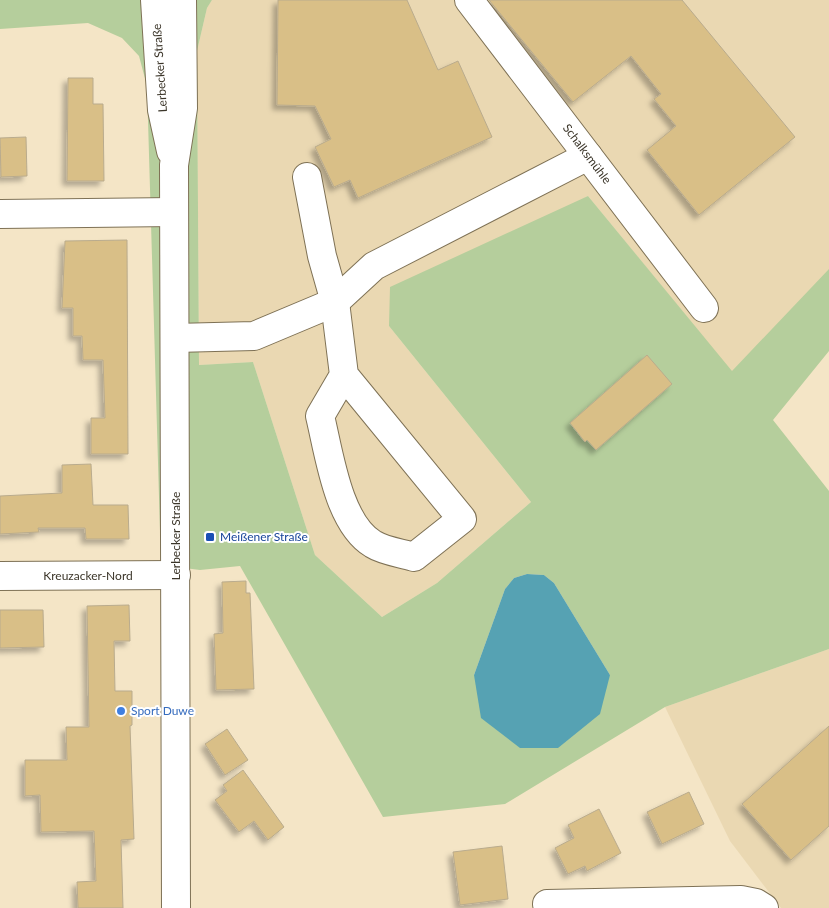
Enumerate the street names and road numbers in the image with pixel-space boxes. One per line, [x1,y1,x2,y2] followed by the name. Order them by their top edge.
[149,23,170,113] street label: Lerbecker Straße
[560,121,615,187] street label: Schalksmühle
[168,492,183,580] street label: Lerbecker Straße
[43,568,133,583] street label: Kreuzacker-Nord

